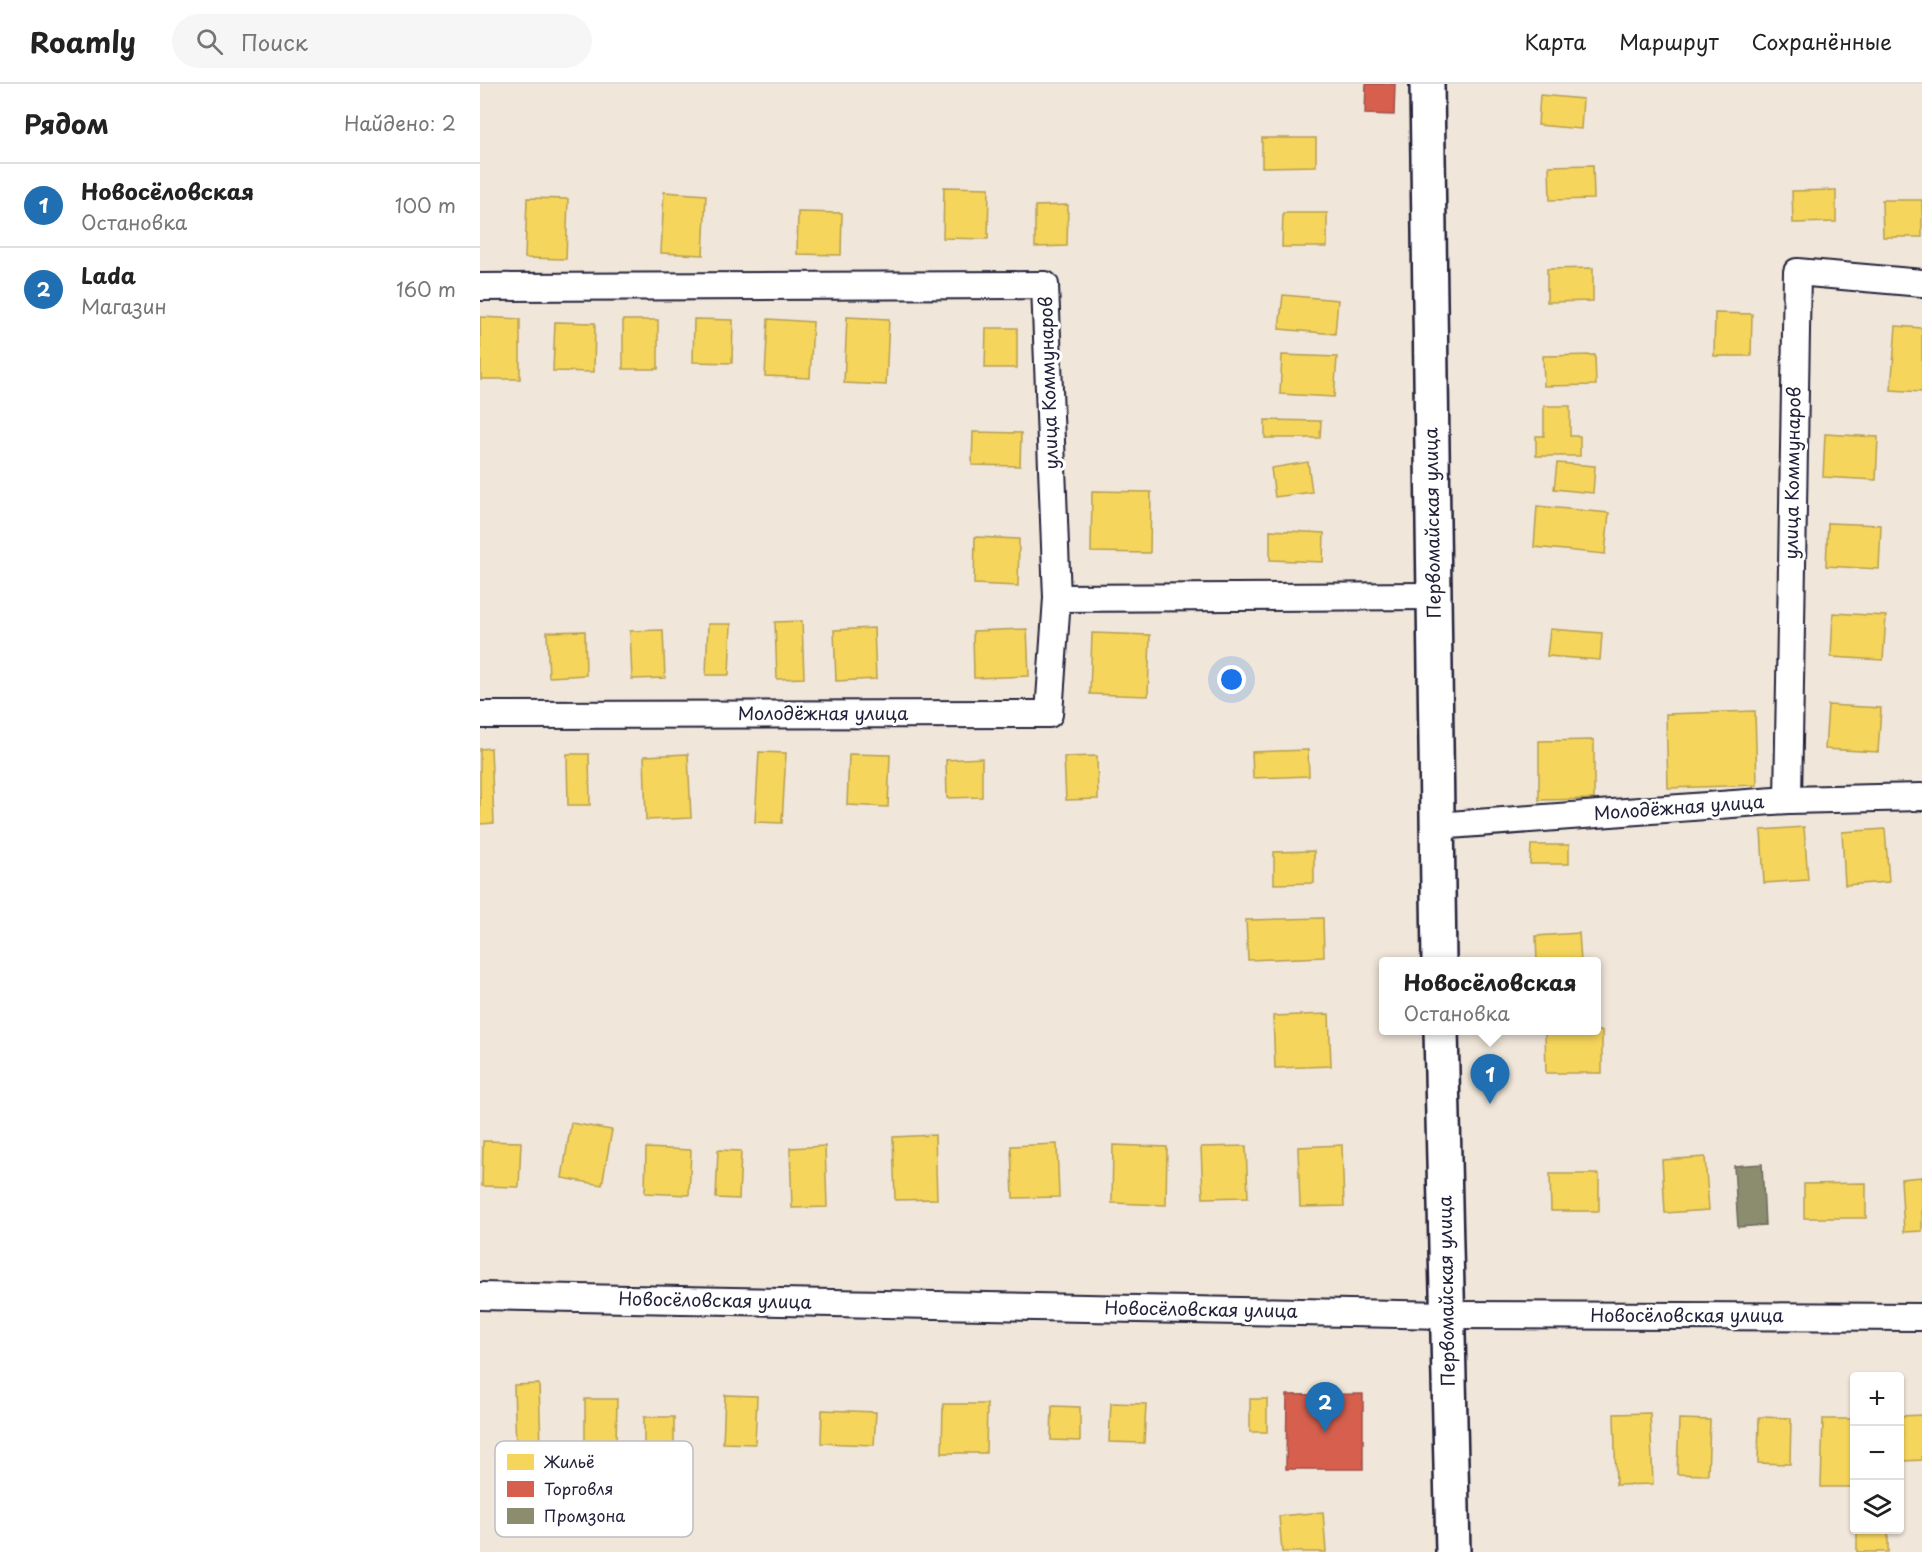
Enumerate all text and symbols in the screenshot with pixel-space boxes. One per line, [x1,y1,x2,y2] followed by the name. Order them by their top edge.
[172,14,592,68] search box
[30,20,136,63] text: Roamly
[193,25,226,58] icon: search
[241,25,308,58] text: Поиск
[1525,25,1586,57] text: Карта
[1619,25,1719,57] text: Маршрут
[1752,25,1892,57] text: Сохранённые
[24,104,109,143] text: Рядом
[344,108,456,138] text: Найдено: 2
[81,174,254,207] text: Новосёловская
[39,190,48,220] text: 1
[395,190,456,220] text: 100 m
[81,207,187,237] text: Остановка
[81,258,136,291] text: Lada
[36,274,51,304] text: 2
[396,274,456,304] text: 160 m
[81,291,167,321] text: Магазин
[1031,296,1064,470] street label: улица Коммунаров
[1776,386,1807,560] street label: улица Коммунаров
[1416,427,1447,619] street label: Первомайская улица
[1217,665,1246,694] your location
[738,699,909,726] street label: Молодёжная улица
[1593,787,1766,826] street label: Молодёжная улица
[1379,957,1601,1035] popup
[1403,965,1577,998] text: Новосёловская
[1403,998,1510,1028] text: Остановка
[1470,1054,1510,1104] pin: 1
[1430,1195,1461,1387] street label: Первомайская улица
[618,1284,813,1315] street label: Новосёловская улица
[1104,1293,1299,1324] street label: Новосёловская улица
[1590,1301,1784,1328] street label: Новосёловская улица
[1850,1372,1904,1534] map controls
[1850,1372,1904,1426] button: +
[1306,1382,1344,1432] pin: 2
[1850,1426,1904,1480] button: −
[495,1441,693,1537] legend
[543,1449,594,1473] text: Жильё
[544,1476,613,1500] text: Торговля
[1850,1480,1904,1534] button: layers
[544,1503,625,1527] text: Промзона

